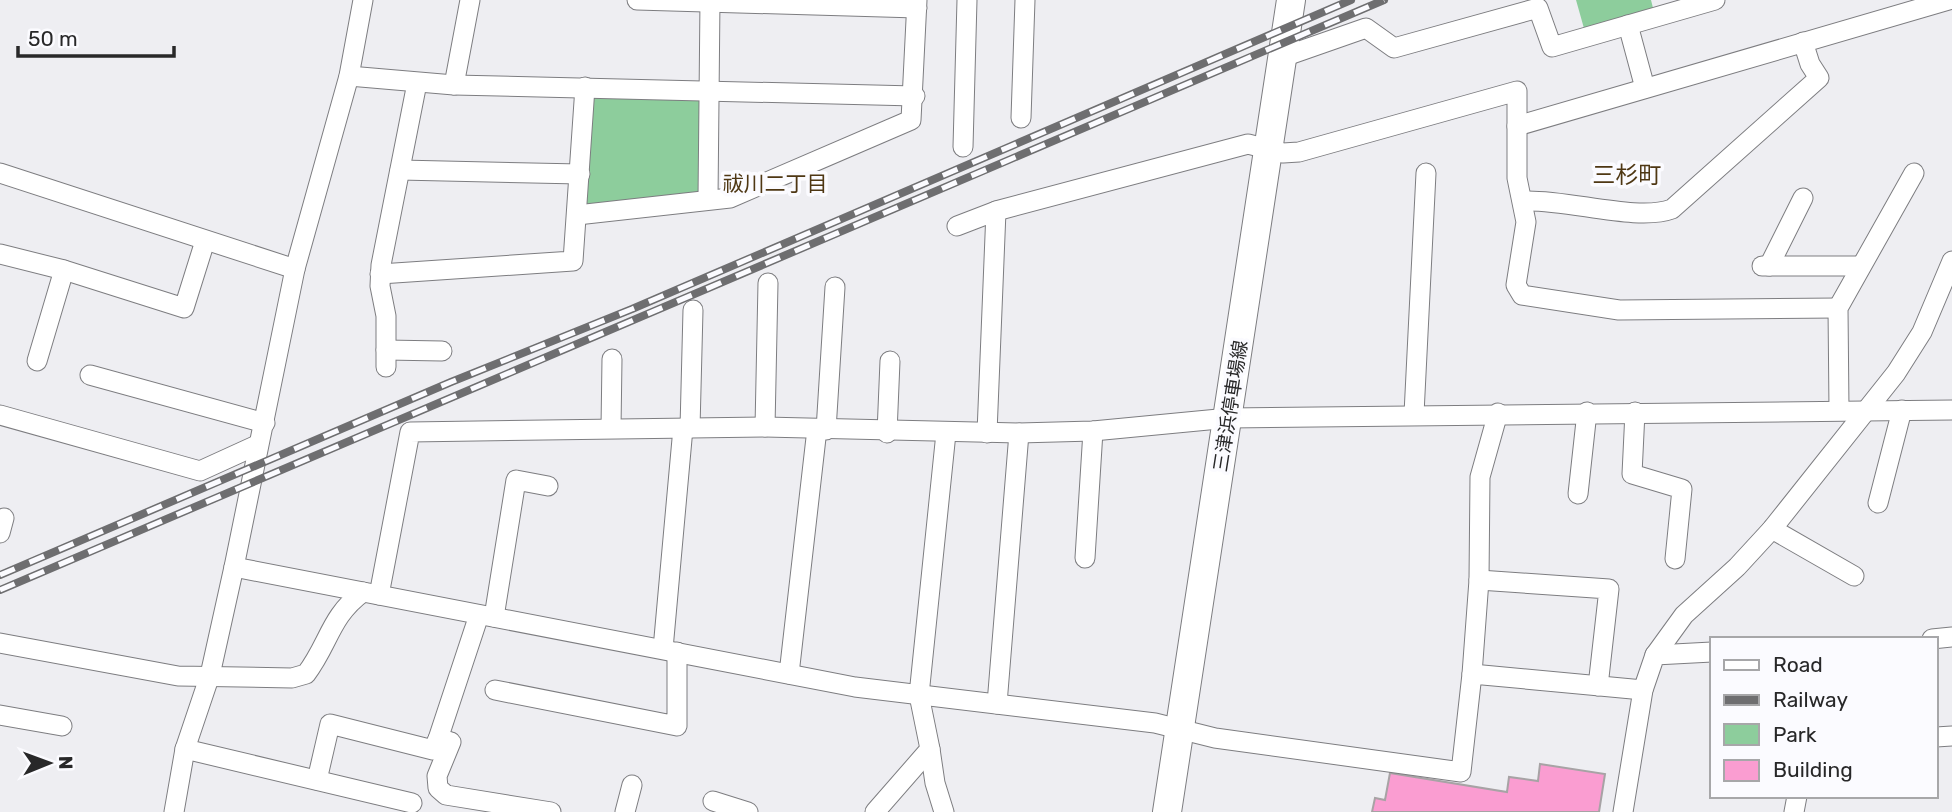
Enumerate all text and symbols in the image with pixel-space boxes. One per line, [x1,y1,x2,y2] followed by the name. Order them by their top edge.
[18,14,173,58] scale bar
[28,26,78,51] text: 50 m
[1593,161,1662,189] district label: 三杉町
[723,171,828,196] district label: 祓川二丁目
[1209,339,1252,474] street label: 三津浜停車場線
[1710,637,1938,798] legend
[1773,652,1823,677] text: Road
[1773,687,1848,712] text: Railway
[1773,722,1817,747] text: Park
[14,728,84,798] north arrow
[54,756,77,770] text: N
[1773,757,1853,782] text: Building

